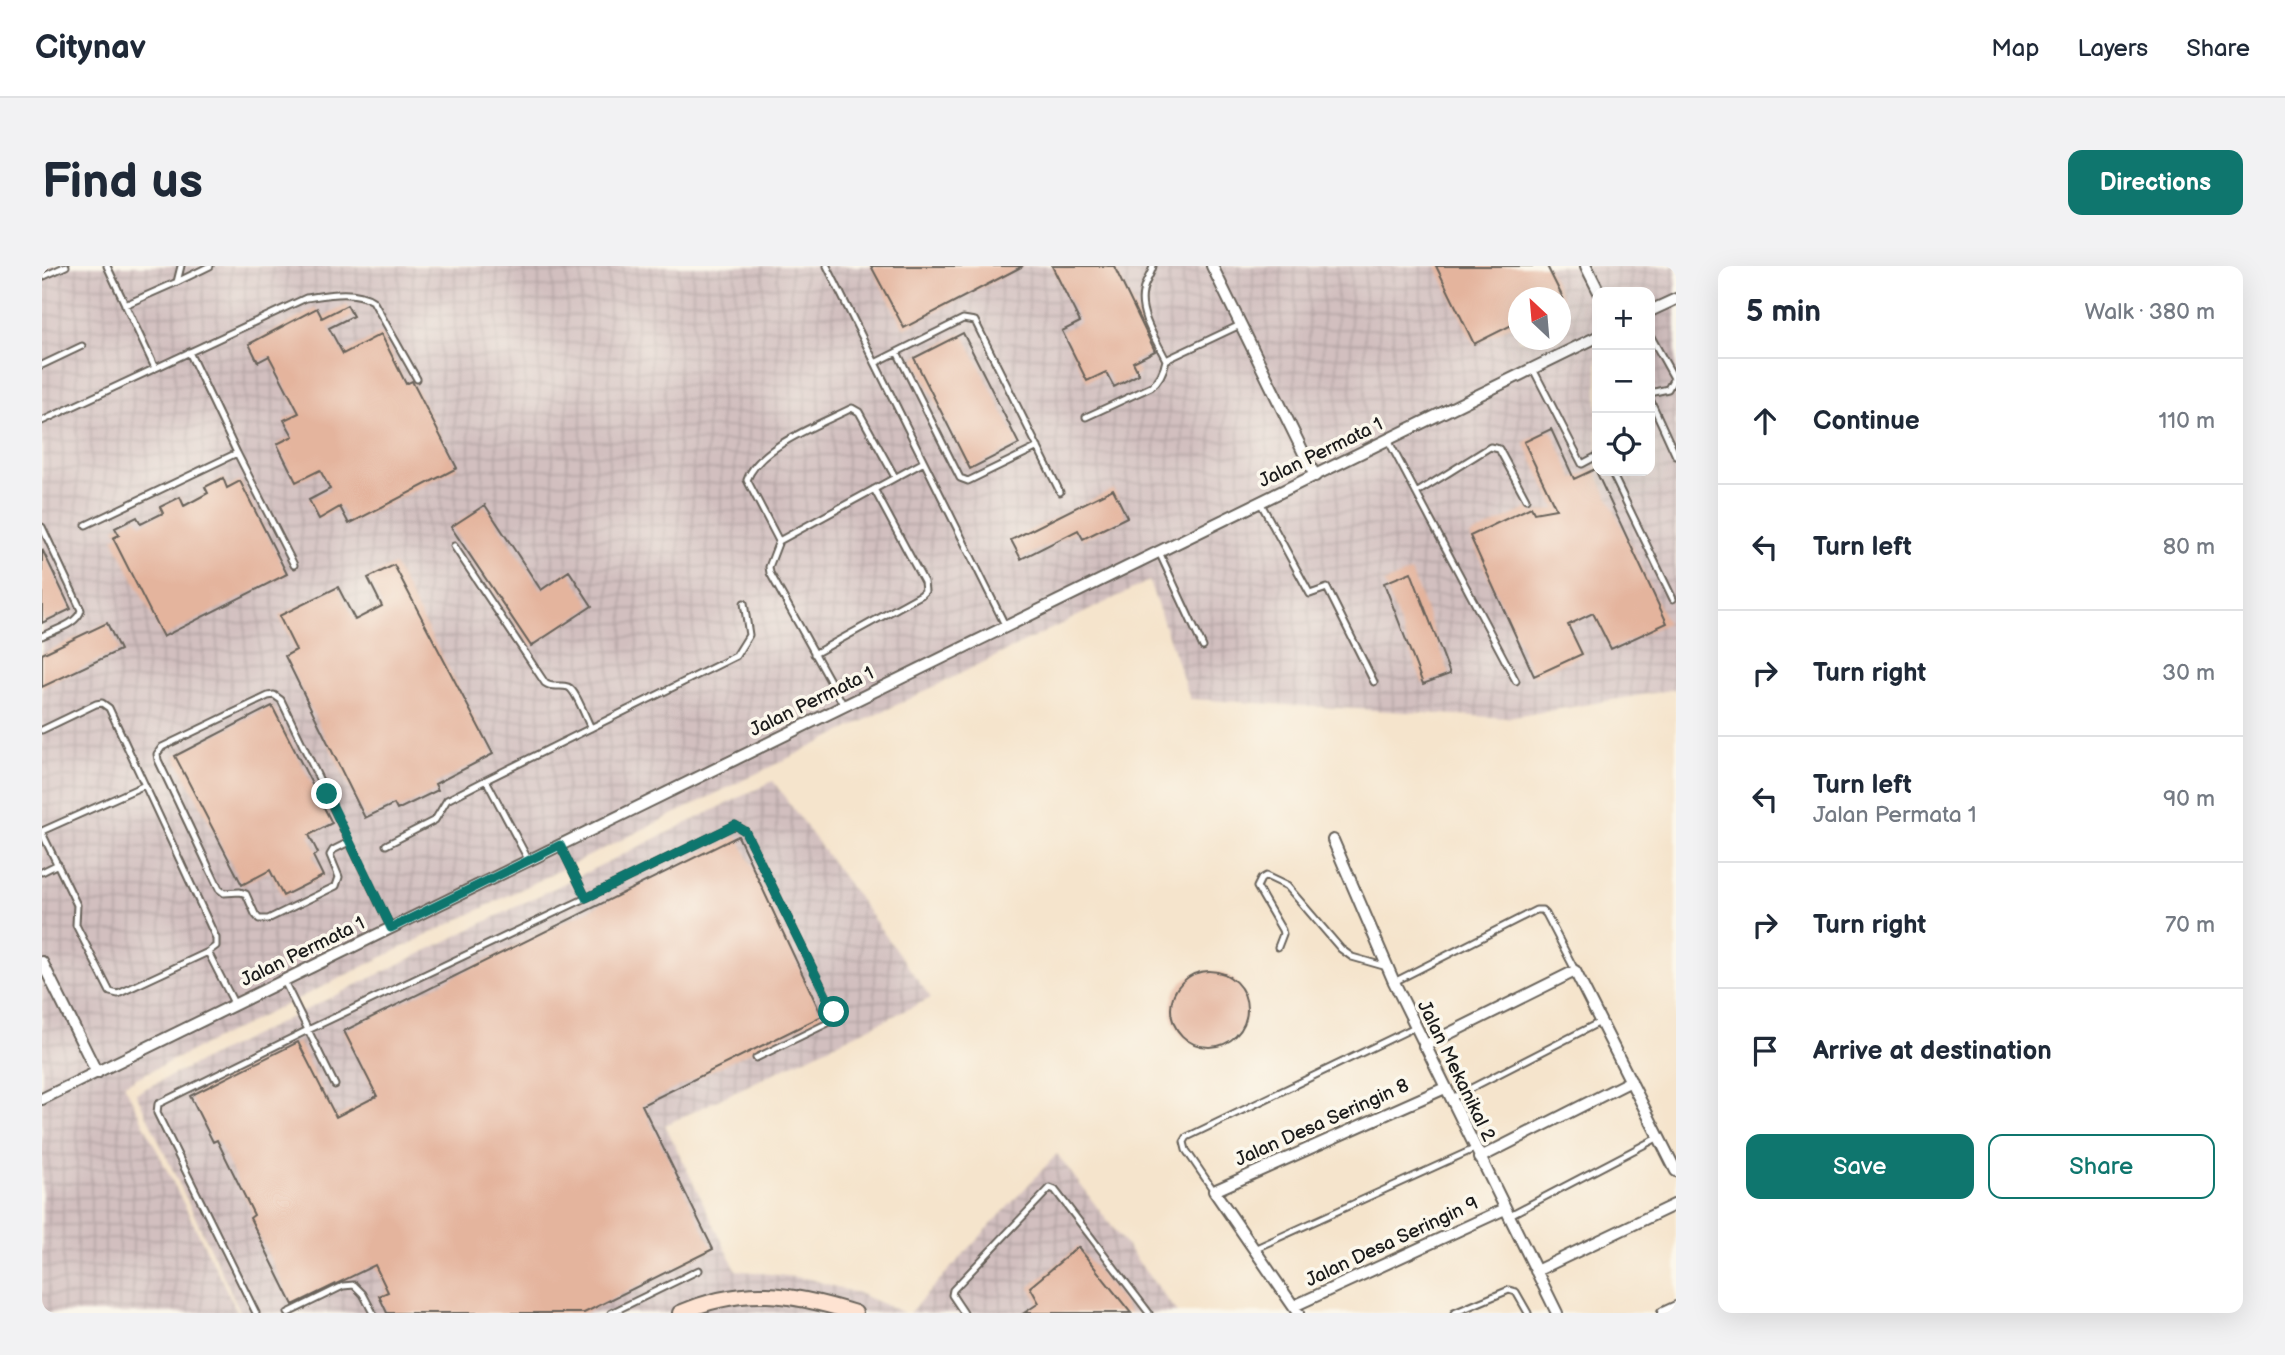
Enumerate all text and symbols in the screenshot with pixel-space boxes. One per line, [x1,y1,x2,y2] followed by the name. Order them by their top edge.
[35,28,146,68] text: Citynav
[1991,34,2039,63] text: Map
[2077,34,2148,63] text: Layers
[2186,34,2250,63] text: Share
[2068,150,2243,215] button: Directions
[42,153,203,212] text: Find us
[1508,287,1571,350] north arrow
[1592,287,1655,476] map controls
[1592,287,1655,350] button: +
[1746,294,1821,330] text: 5 min
[2085,298,2215,326] text: Walk · 380 m
[1592,350,1655,413] button: −
[1746,402,1784,440] icon: ahead
[1813,406,1920,437] text: Continue
[2158,407,2215,435] text: 110 m
[1255,413,1387,493] street label: Jalan Permata 1
[1592,413,1655,476] button: locate
[1746,528,1784,566] icon: left
[1813,532,1912,563] text: Turn left
[2163,533,2215,561] text: 80 m
[1746,654,1784,692] icon: right
[1813,658,1926,689] text: Turn right
[2162,659,2215,687] text: 30 m
[746,662,878,742] street label: Jalan Permata 1
[1813,770,1912,801] text: Turn left
[311,778,342,809] route end
[1746,780,1784,818] icon: left
[2163,785,2215,813] text: 90 m
[1813,801,1977,829] text: Jalan Permata 1
[1746,906,1784,944] icon: right
[1813,910,1926,941] text: Turn right
[2165,911,2215,939] text: 70 m
[237,912,369,992] street label: Jalan Permata 1
[818,996,849,1027] route start
[1412,997,1500,1146] street label: Jalan Mekanikal 2
[1746,1032,1784,1070] icon: arrive
[1813,1036,2052,1067] text: Arrive at destination
[1232,1074,1412,1172] street label: Jalan Desa Seringin 8
[1746,1134,1974,1199] button: Save
[1988,1134,2215,1199] button: Share
[1302,1192,1482,1292] street label: Jalan Desa Seringin 9

